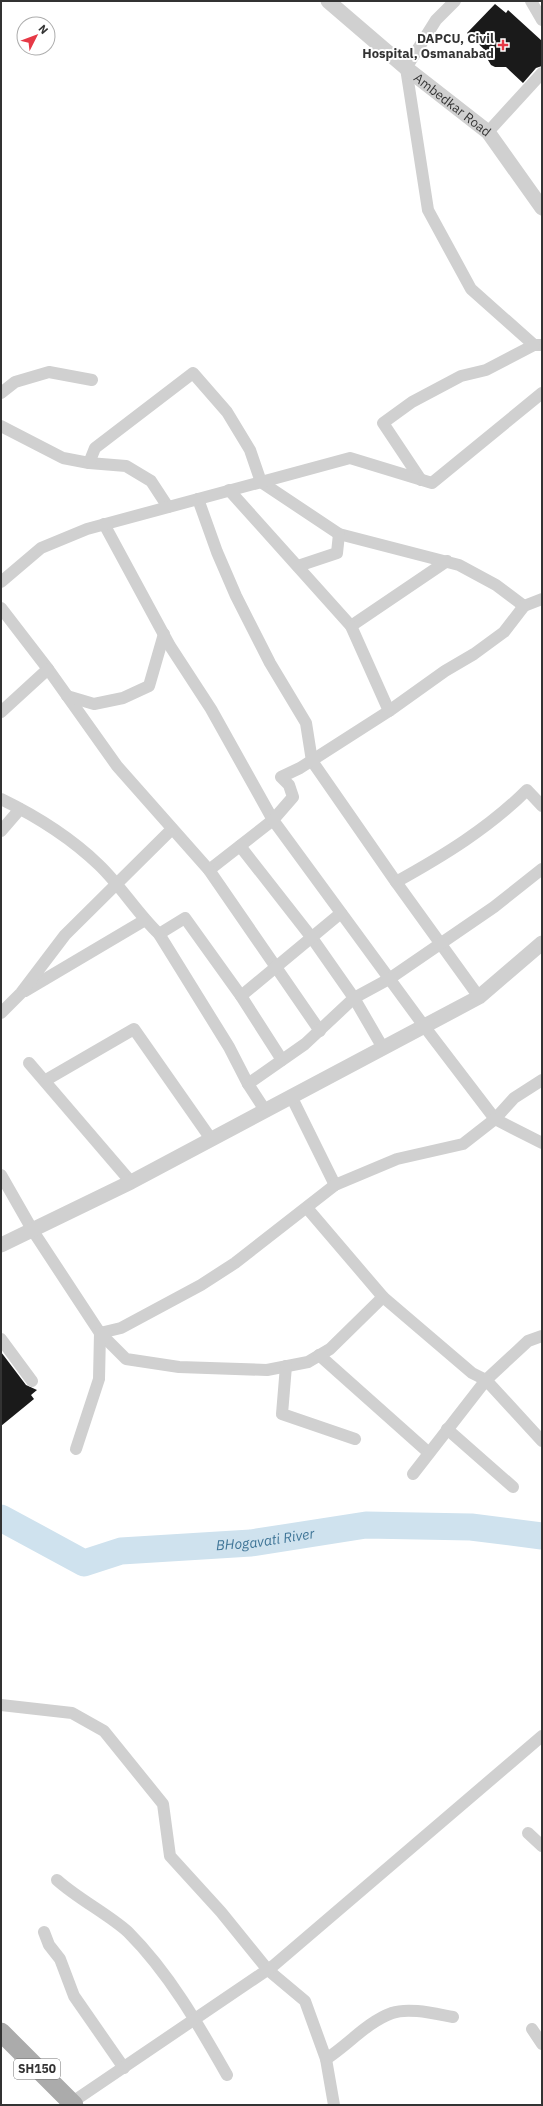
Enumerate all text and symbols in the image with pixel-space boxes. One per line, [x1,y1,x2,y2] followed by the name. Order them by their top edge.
[16,16,56,56] north arrow
[36,22,51,37] text: N
[362,30,494,62] place label: DAPCU, Civil Hospital, Osmanabad
[497,39,509,51] marker: DAPCU, Civil Hospital, Osmanabad
[410,69,494,140] street label: Ambedkar Road
[215,1524,316,1554] water label: BHogavati River
[14,2059,60,2079] road number: SH150

